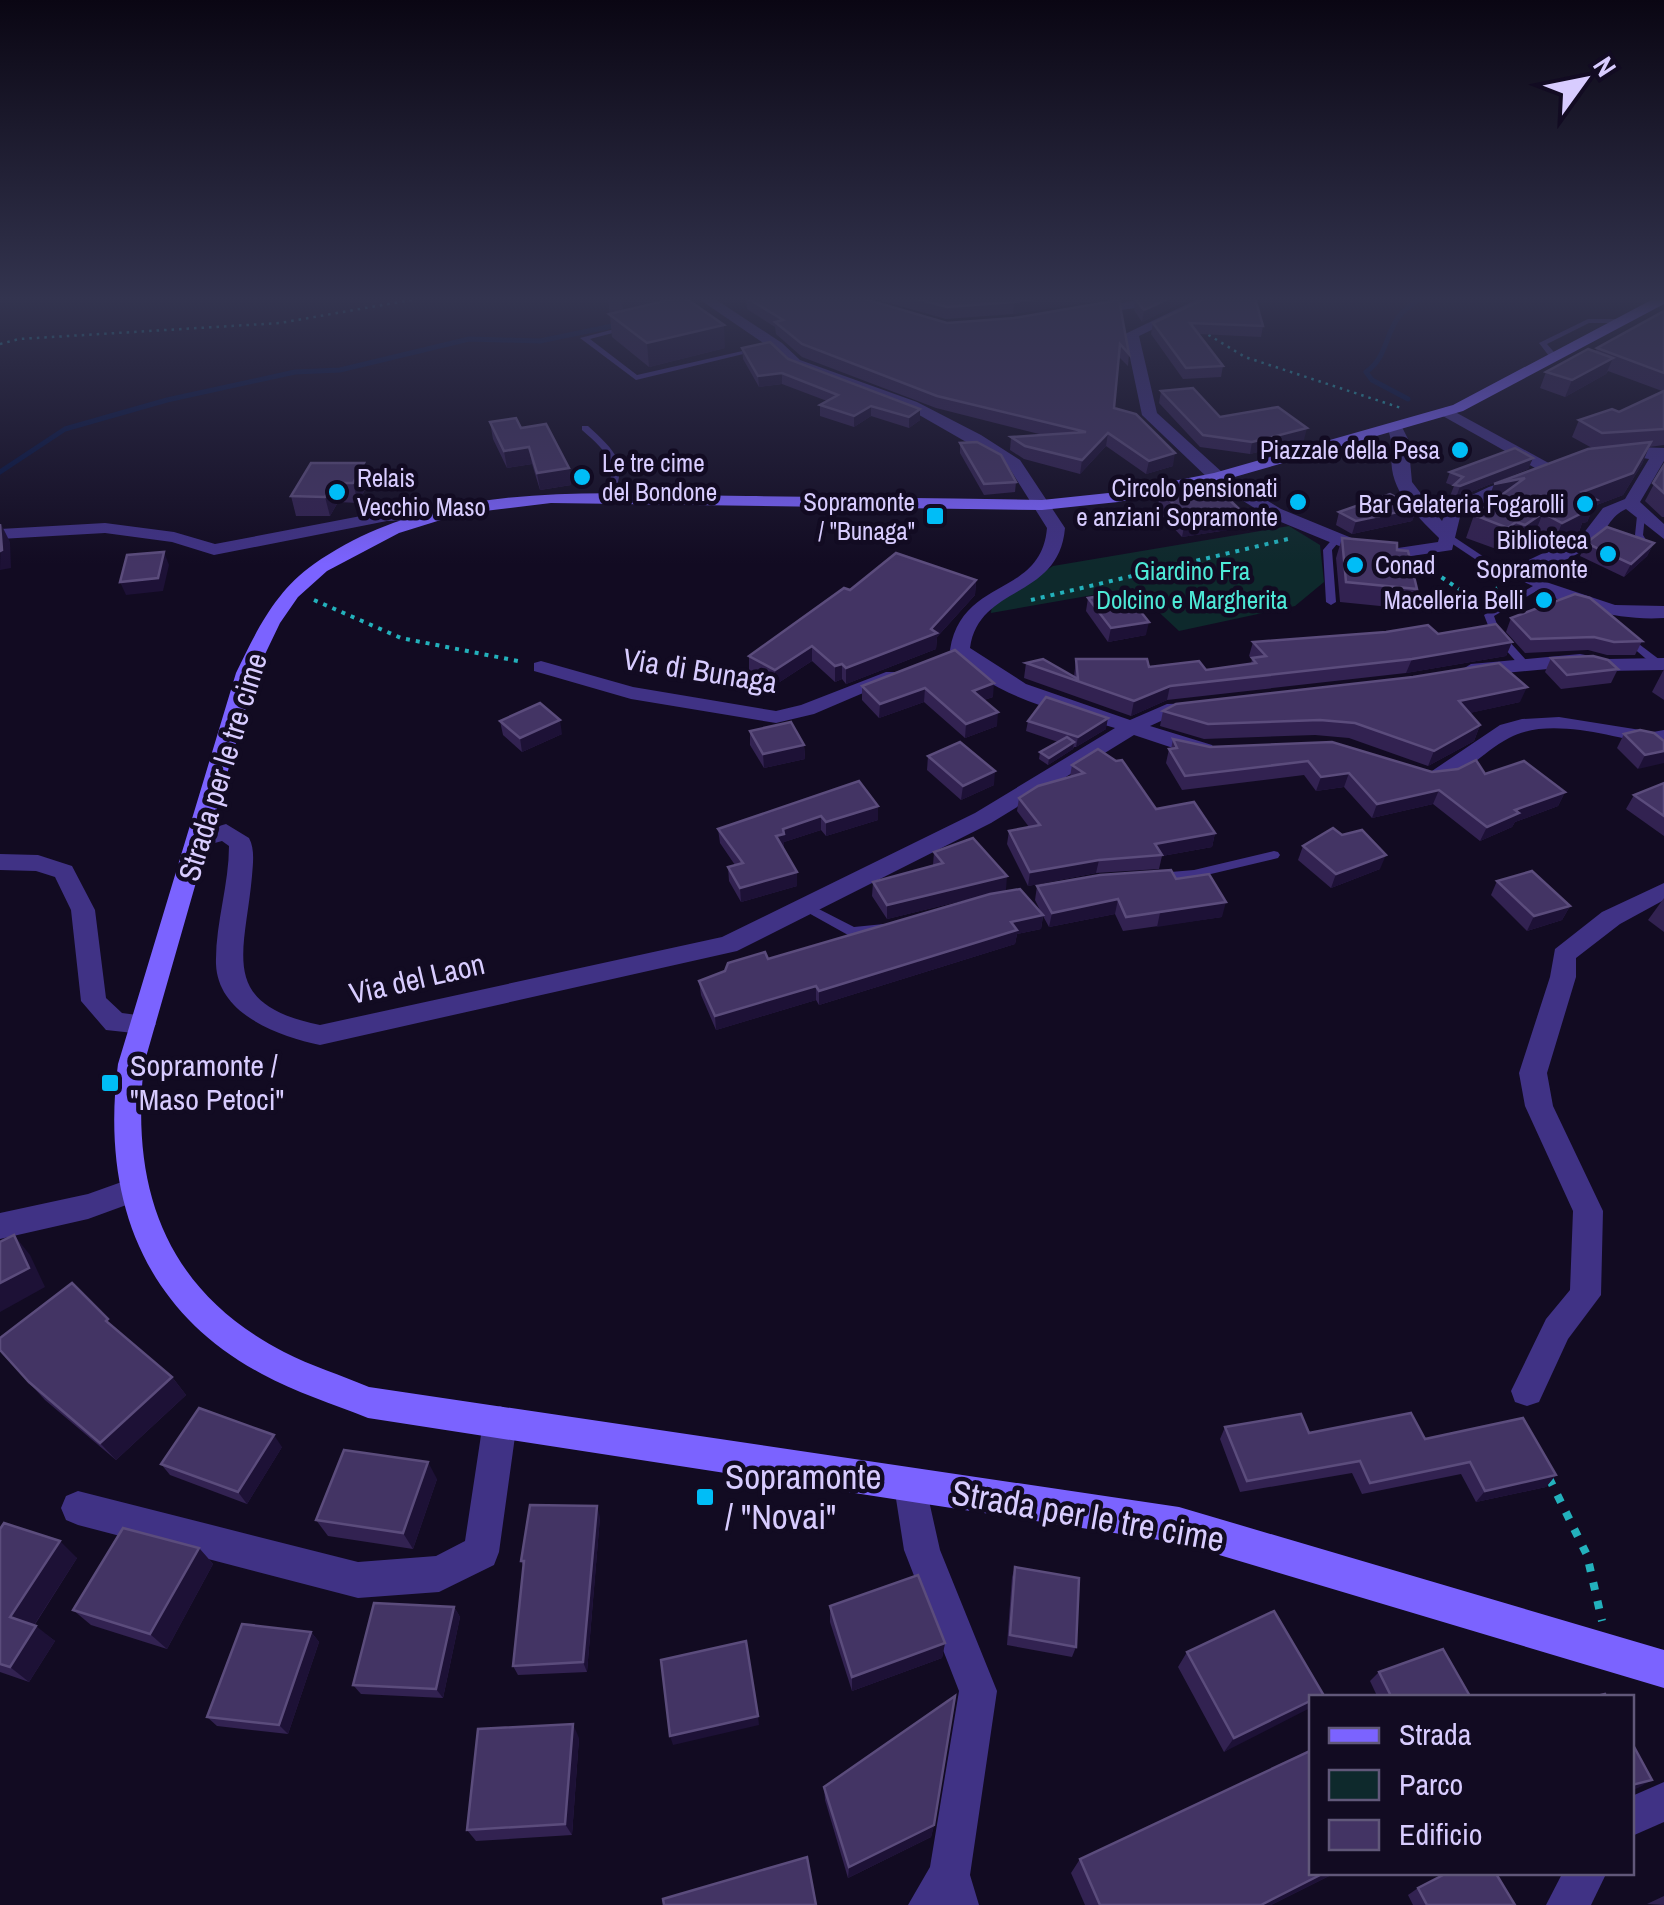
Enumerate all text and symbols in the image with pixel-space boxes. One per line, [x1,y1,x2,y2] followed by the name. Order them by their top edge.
[1534,30,1634,130] north arrow
[1585,49,1625,84] text: N
[1260,433,1441,467] place label: Piazzale della Pesa
[1449,439,1471,461] marker: Piazzale della Pesa
[602,446,717,509] place label: Le tre cime del Bondone
[357,461,486,524] place label: Relais Vecchio Maso
[571,466,593,488] marker: Le tre cime del Bondone
[1076,471,1278,534] place label: Circolo pensionati e anziani Sopramonte
[326,481,348,503] marker: Relais Vecchio Maso
[803,485,915,548] place label: Sopramonte / "Bunaga"
[1359,487,1565,521] place label: Bar Gelateria Fogarolli
[1287,491,1309,513] marker: Circolo pensionati e anziani Sopramonte
[1574,493,1596,515] marker: Bar Gelateria Fogarolli
[924,505,946,527] marker: Sopramonte / "Bunaga"
[1476,523,1589,586] place label: Biblioteca Sopramonte
[1597,543,1619,565] marker: Biblioteca Sopramonte
[1375,548,1435,582] place label: Conad
[1096,554,1288,617] park label: Giardino Fra Dolcino e Margherita
[1344,554,1366,576] marker: Conad
[1384,583,1524,617] place label: Macelleria Belli
[1533,589,1555,611] marker: Macelleria Belli
[620,638,780,702] street label: Via di Bunaga
[168,648,276,886] street label: Strada per le tre cime
[345,943,488,1013] street label: Via del Laon
[130,1045,284,1119] place label: Sopramonte / "Maso Petoci"
[99,1072,121,1094] marker: Sopramonte / "Maso Petoci"
[725,1453,881,1540] place label: Sopramonte / "Novai"
[948,1468,1228,1563] street label: Strada per le tre cime
[694,1486,716,1508] marker: Sopramonte / "Novai"
[1309,1695,1634,1875] legend
[1399,1714,1472,1754] text: Strada
[1399,1764,1463,1804] text: Parco
[1399,1814,1482,1854] text: Edificio

